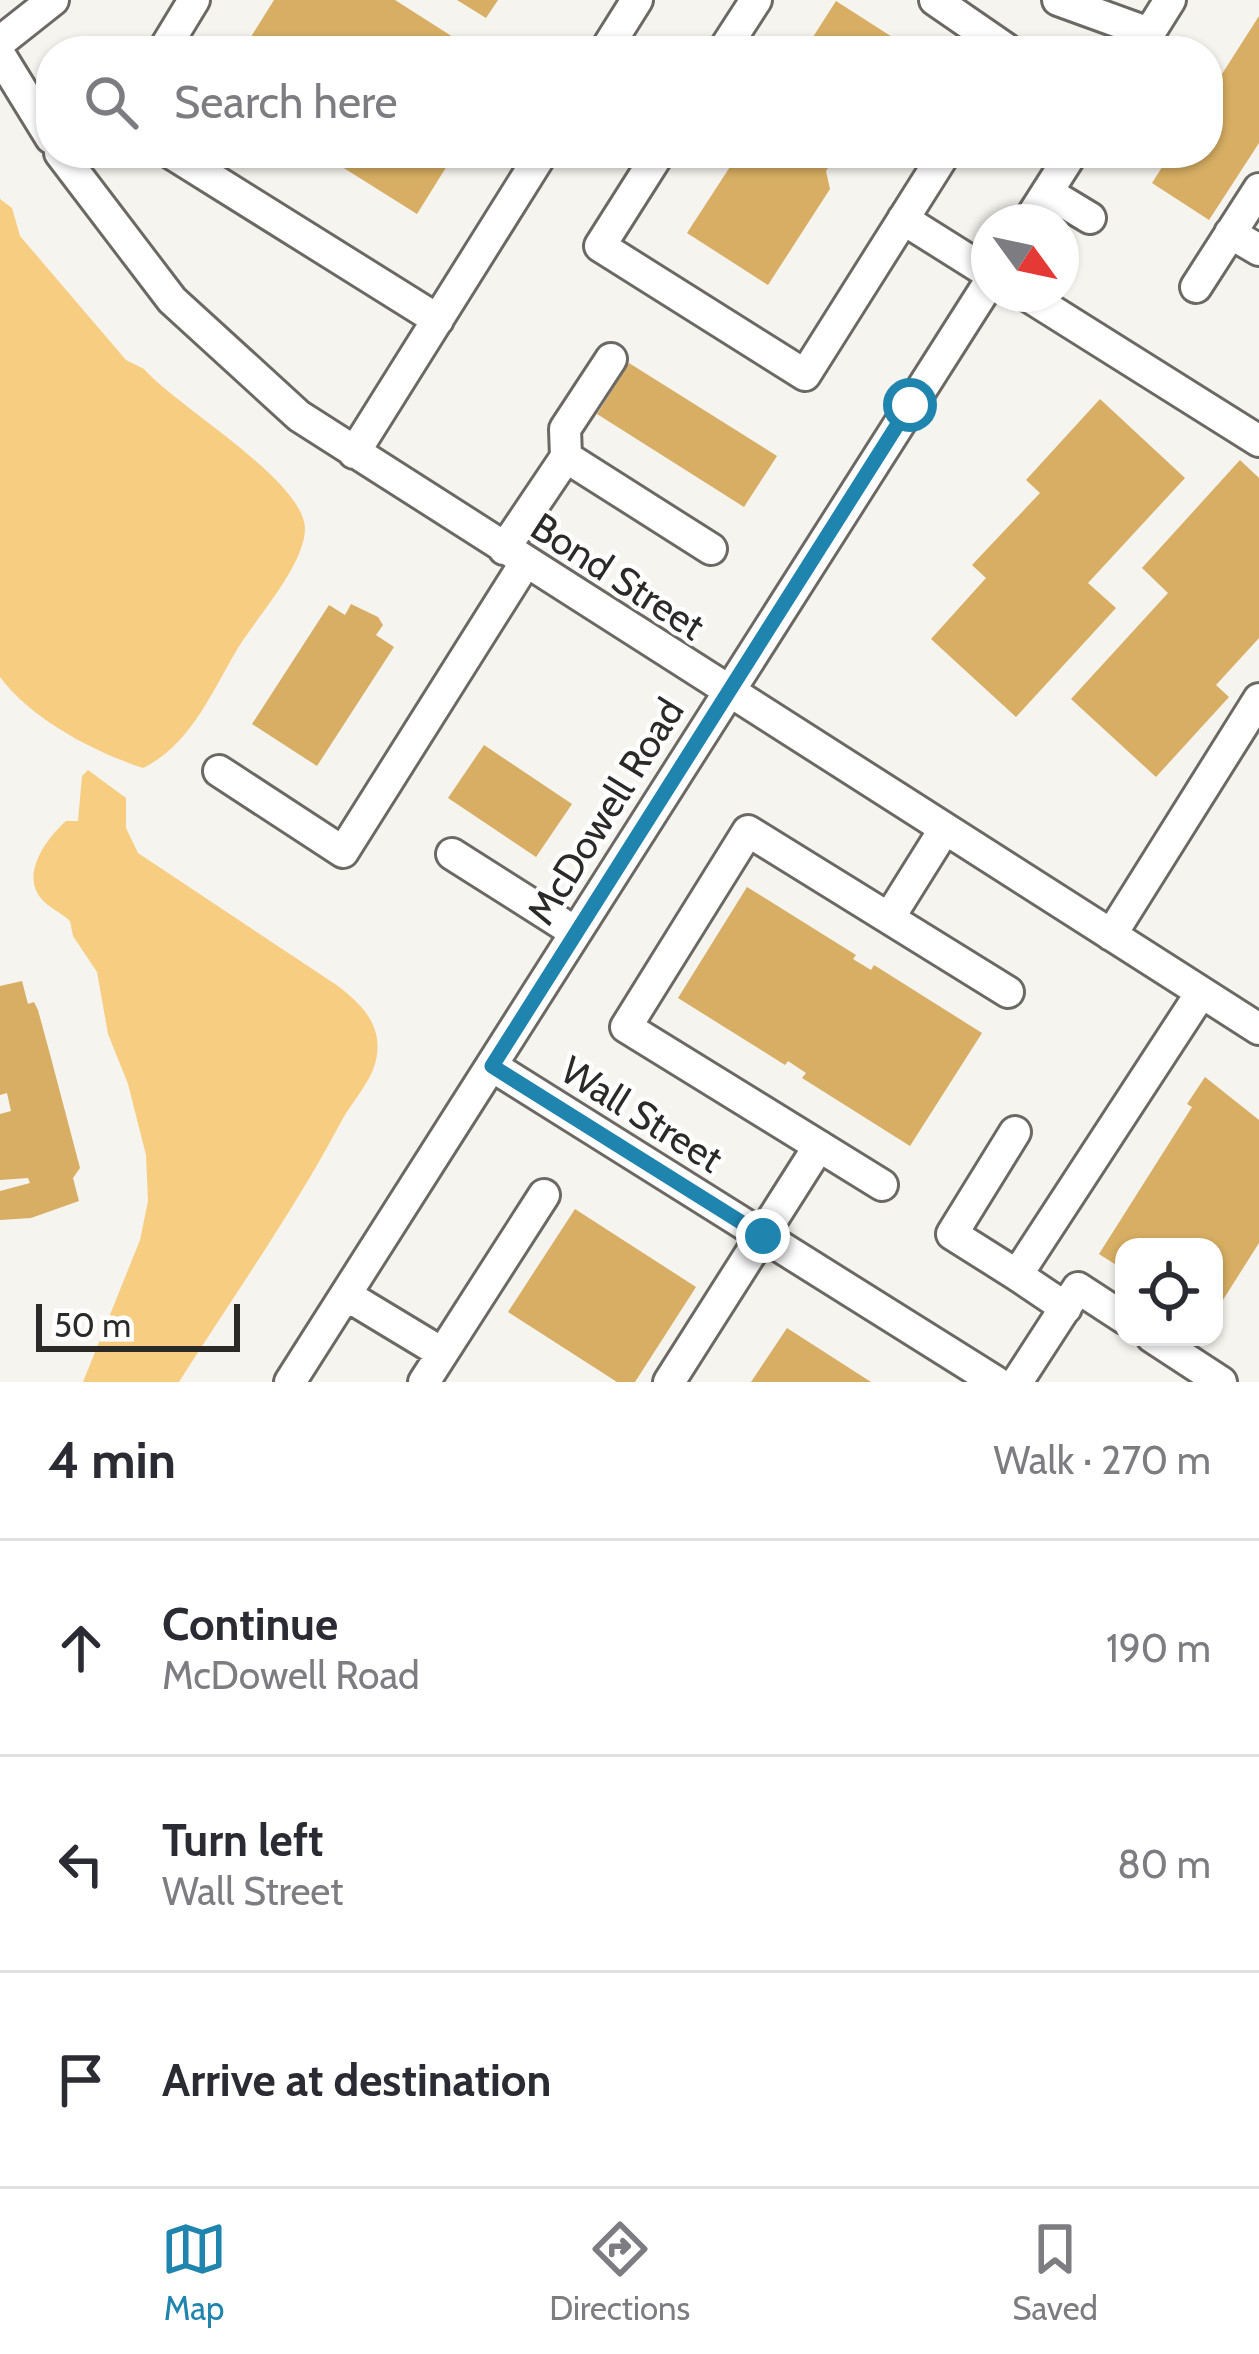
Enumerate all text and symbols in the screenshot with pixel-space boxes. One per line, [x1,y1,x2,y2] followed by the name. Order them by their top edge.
[36,36,1223,168] search box
[78,69,144,135] icon: search
[174,75,398,129] text: Search here
[971,204,1079,312] north arrow
[883,378,937,432] route start
[522,502,714,650] street label: Bond Street
[516,689,694,933] street label: McDowell Road
[552,1046,732,1182] street label: Wall Street
[736,1209,790,1263] route end
[1115,1238,1223,1346] map controls
[1115,1238,1223,1346] button: locate
[36,1298,240,1351] scale bar
[54,1305,131,1345] text: 50 m
[48,1429,176,1491] text: 4 min
[994,1436,1211,1484] text: Walk · 270 m
[162,1597,338,1651] text: Continue
[48,1615,114,1681] icon: ahead
[1106,1624,1211,1672] text: 190 m
[162,1651,420,1699] text: McDowell Road
[162,1813,324,1867] text: Turn left
[48,1831,114,1897] icon: left
[1117,1840,1211,1888] text: 80 m
[162,1867,343,1915] text: Wall Street
[48,2047,114,2113] icon: arrive
[162,2053,551,2107] text: Arrive at destination
[161,2216,227,2328] tab: Map
[549,2216,690,2328] tab: Directions
[1012,2216,1098,2328] tab: Saved

